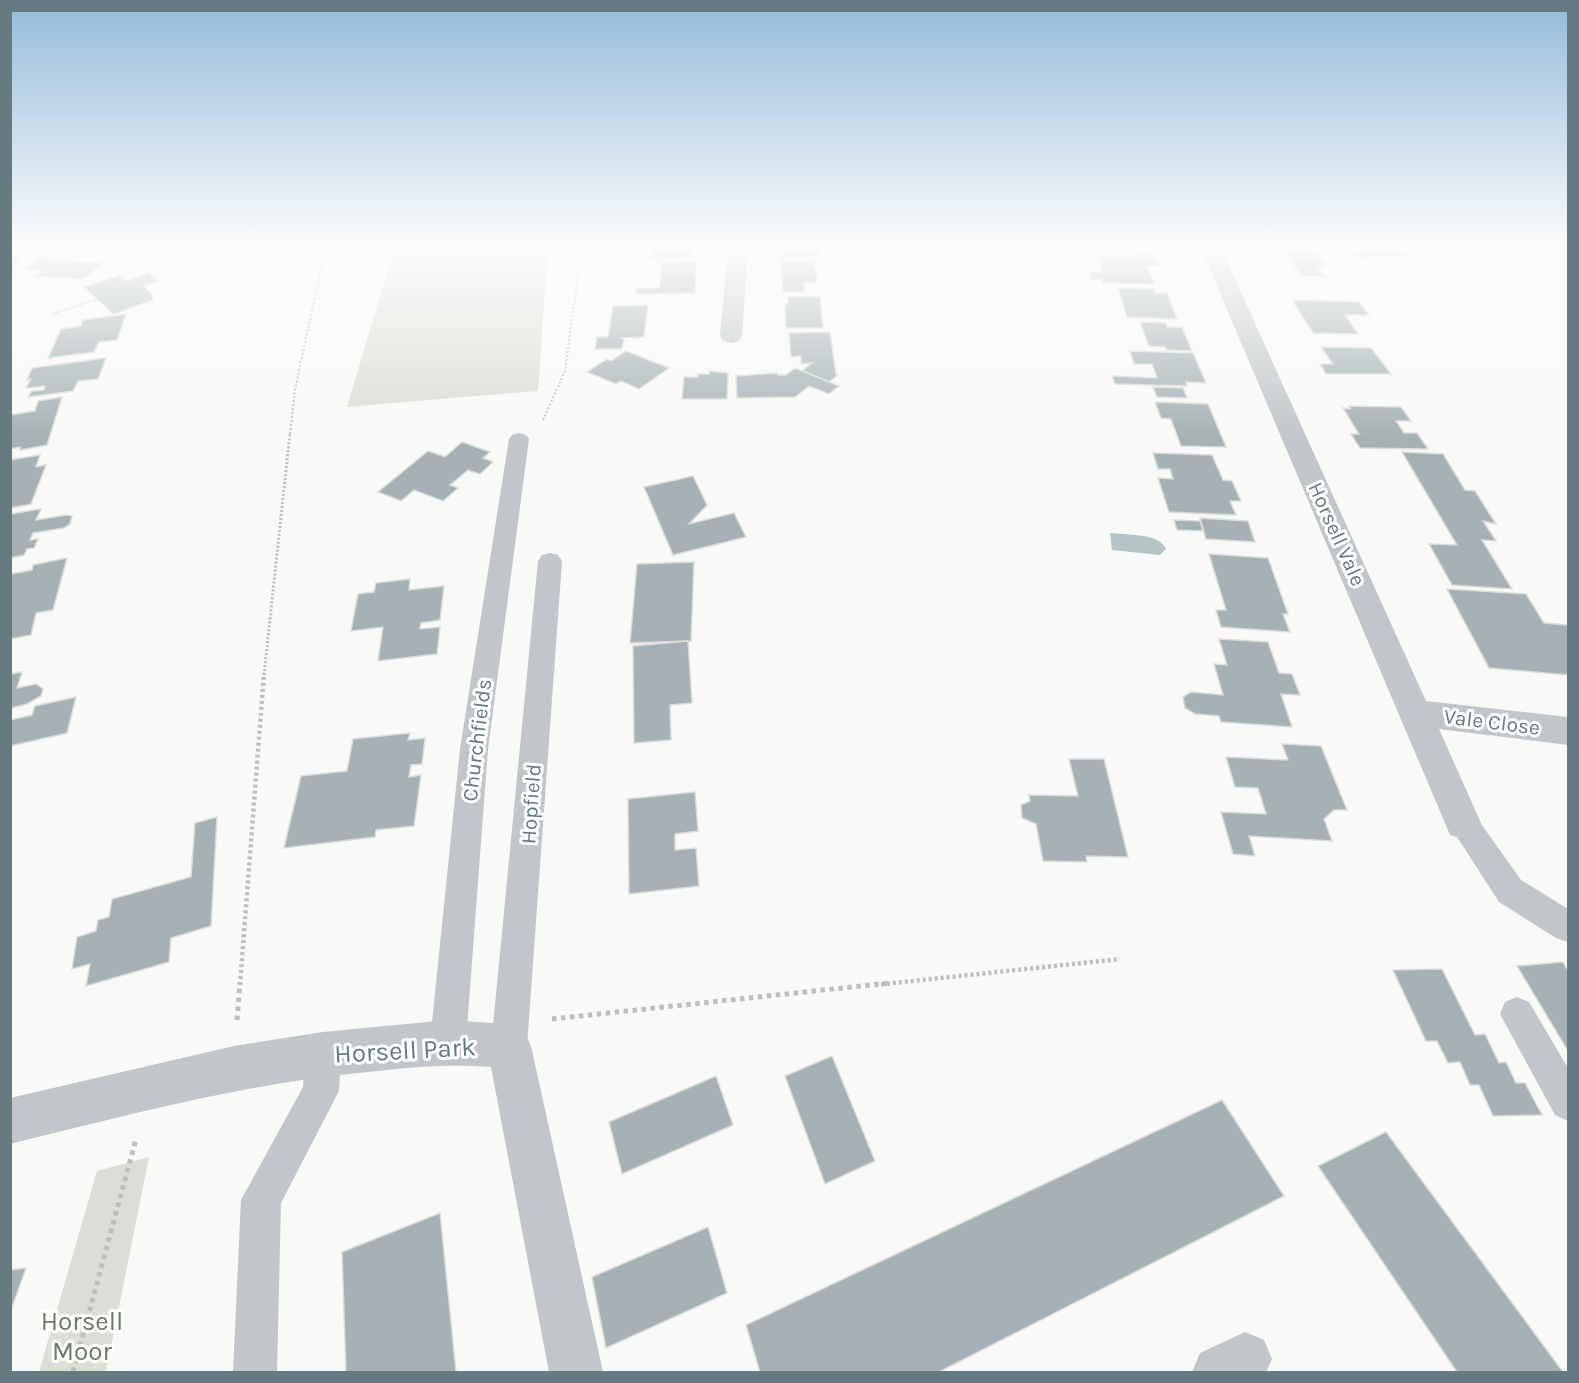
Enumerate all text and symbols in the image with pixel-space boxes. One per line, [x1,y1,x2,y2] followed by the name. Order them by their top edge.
[1303,478,1371,590] street label: Horsell Vale
[458,678,496,802] street label: Churchfields
[1443,704,1541,740] street label: Vale Close
[516,763,546,845] street label: Hopfield
[334,1031,476,1070] street label: Horsell Park
[41,1306,123,1367] park label: Horsell Moor

